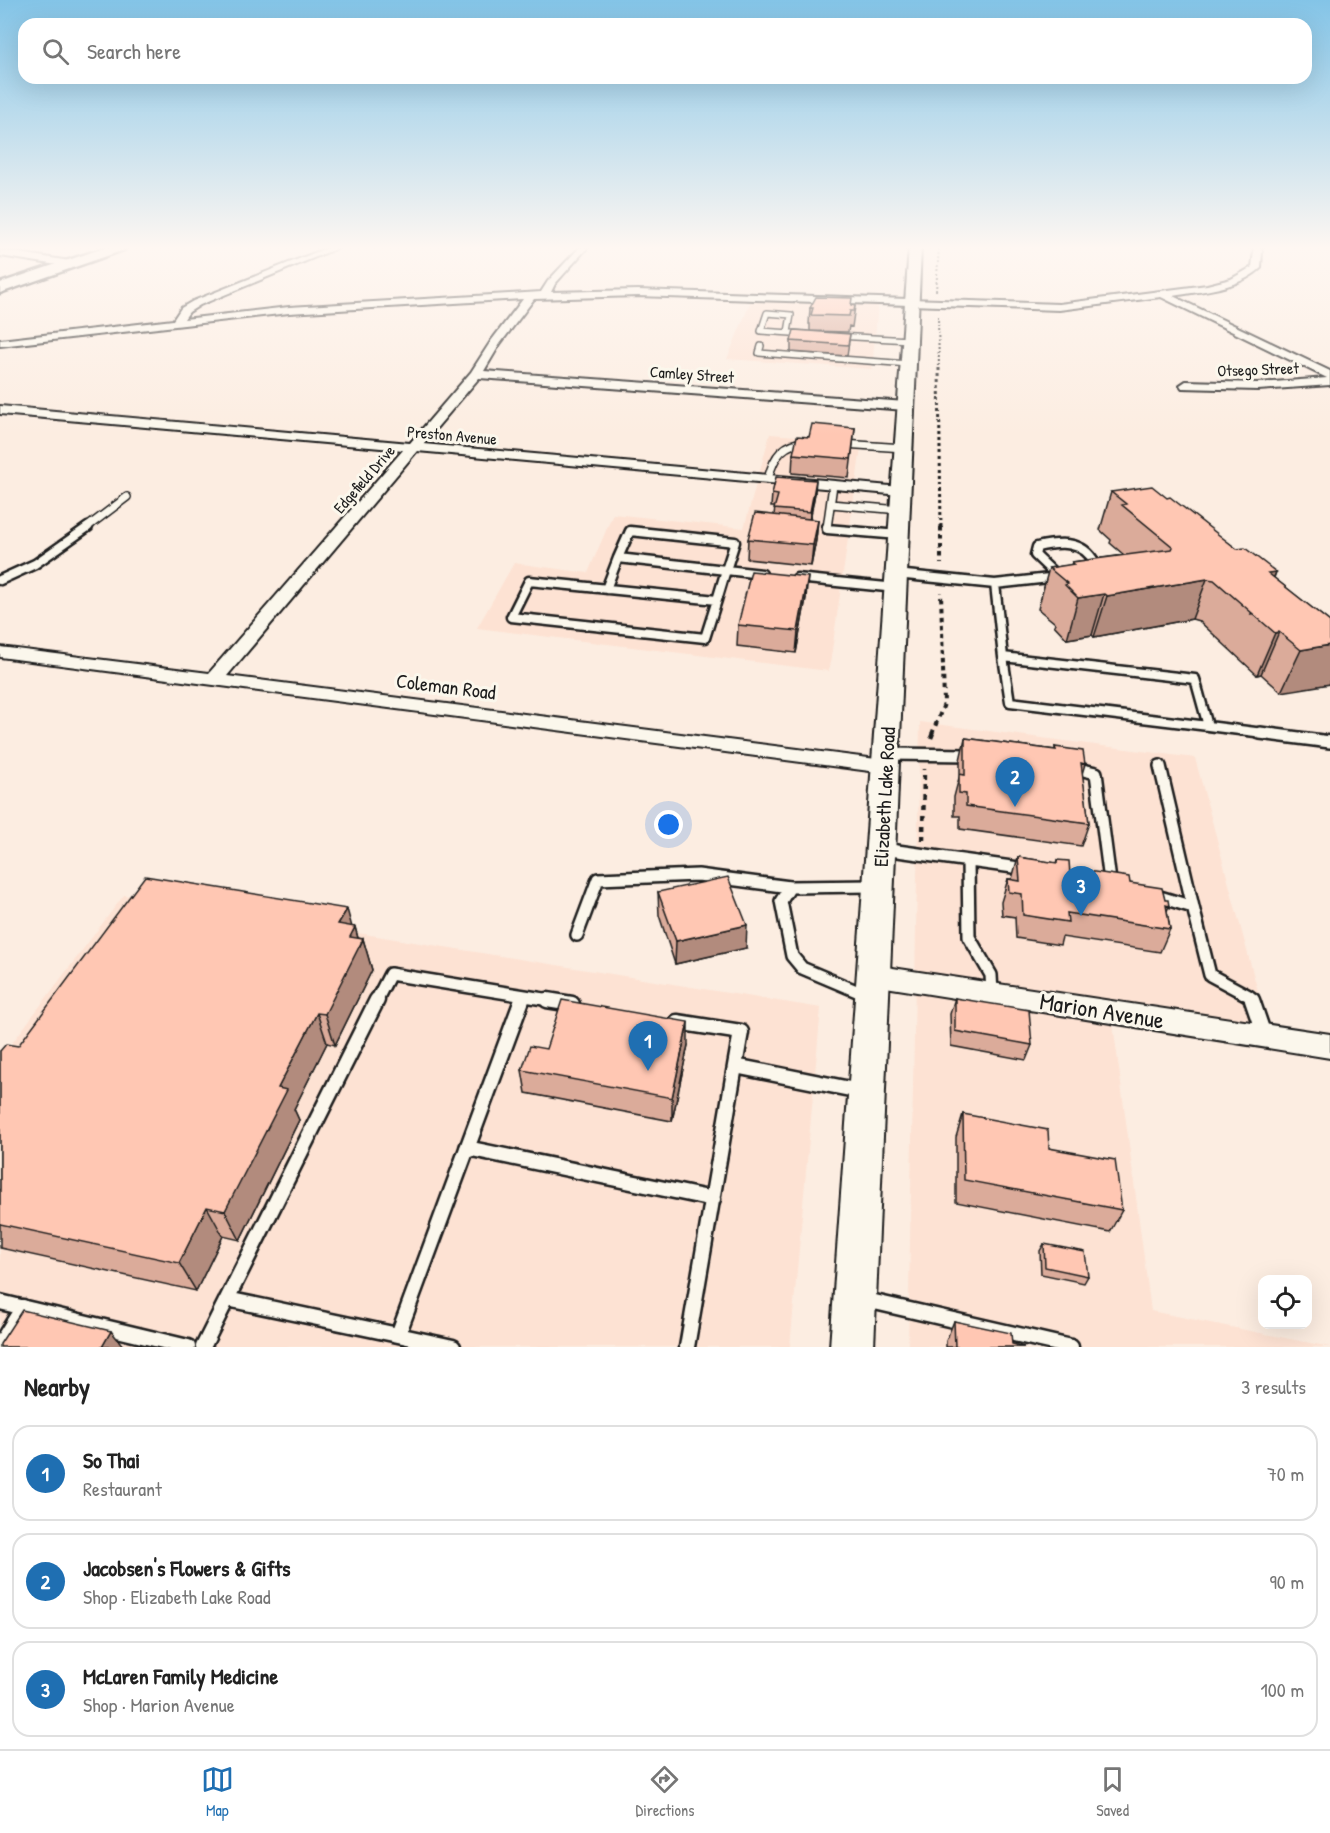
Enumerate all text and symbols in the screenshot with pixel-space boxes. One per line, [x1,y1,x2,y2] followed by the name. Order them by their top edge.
[18,18,1312,84] search box
[39,35,72,68] icon: search
[87,36,181,66] text: Search here
[1217,357,1300,381] street label: Otsego Street
[649,360,735,388] street label: Camley Street
[406,420,498,450] street label: Preston Avenue
[328,440,400,518] street label: Edgefield Drive
[395,666,498,706] street label: Coleman Road
[867,726,901,868] street label: Elizabeth Lake Road
[996,758,1034,807] pin: 2
[654,810,683,839] your location
[1062,866,1100,916] pin: 3
[1038,984,1167,1036] street label: Marion Avenue
[628,1022,668,1071] pin: 1
[1258,1275,1312,1329] map controls
[1258,1275,1312,1329] button: locate
[24,1369,90,1404] text: Nearby
[1241,1373,1306,1400] text: 3 results
[83,1445,140,1475] text: So Thai
[42,1460,49,1487] text: 1
[1267,1460,1304,1487] text: 70 m
[83,1475,162,1502] text: Restaurant
[83,1553,291,1583] text: Jacobsen's Flowers & Gifts
[41,1568,50,1595] text: 2
[1270,1568,1304,1595] text: 90 m
[83,1583,270,1610] text: Shop · Elizabeth Lake Road
[83,1661,278,1691] text: McLaren Family Medicine
[41,1676,50,1703] text: 3
[1261,1676,1304,1703] text: 100 m
[83,1691,235,1718] text: Shop · Marion Avenue
[201,1763,234,1821] tab: Map
[636,1763,694,1821] tab: Directions
[1096,1763,1129,1821] tab: Saved

